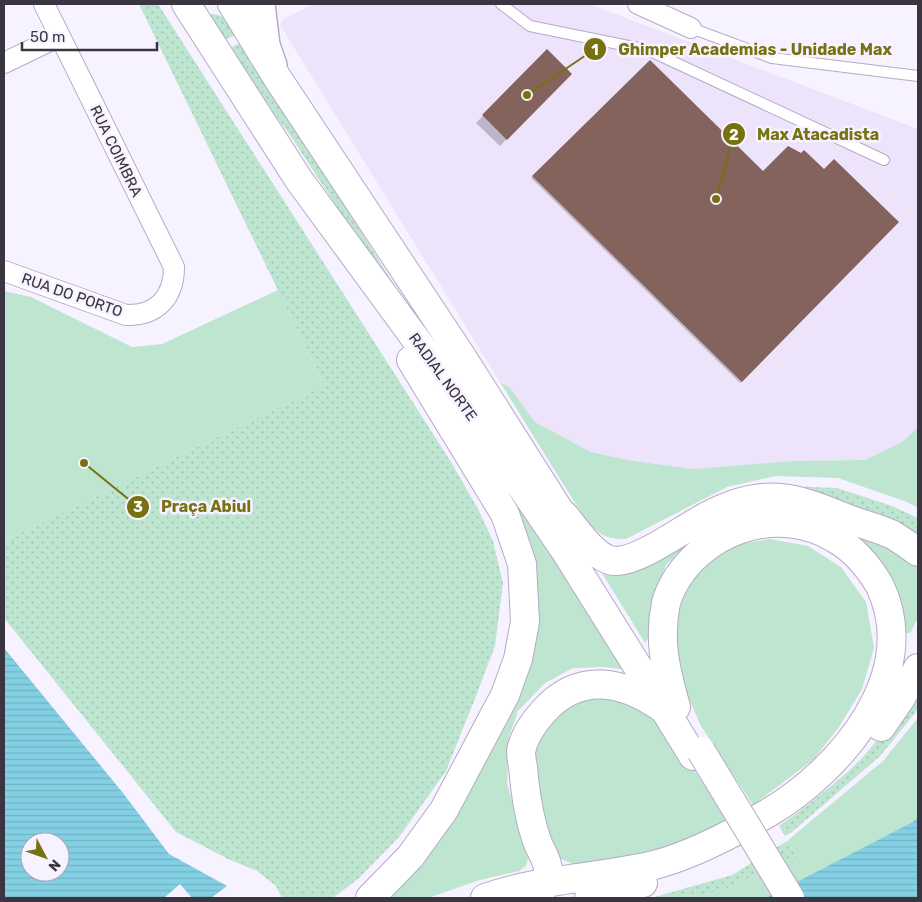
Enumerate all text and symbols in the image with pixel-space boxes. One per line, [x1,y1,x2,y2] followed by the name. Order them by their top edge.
[22,20,158,52] scale bar
[30,28,65,46] text: 50 m
[582,34,902,65] callout: Ghimper Academias - Unidade Max
[618,40,892,59] text: Ghimper Academias - Unidade Max
[591,41,599,59] text: 1
[86,102,146,200] street label: RUA COIMBRA
[722,119,890,150] callout: Max Atacadista
[757,125,879,144] text: Max Atacadista
[729,126,739,144] text: 2
[19,269,125,321] street label: RUA DO PORTO
[405,330,481,424] street label: RADIAL NORTE
[126,491,261,522] callout: Praça Abiul
[161,497,251,516] text: Praça Abiul
[133,498,143,516] text: 3
[20,832,70,882] north arrow
[45,856,64,875] text: N

